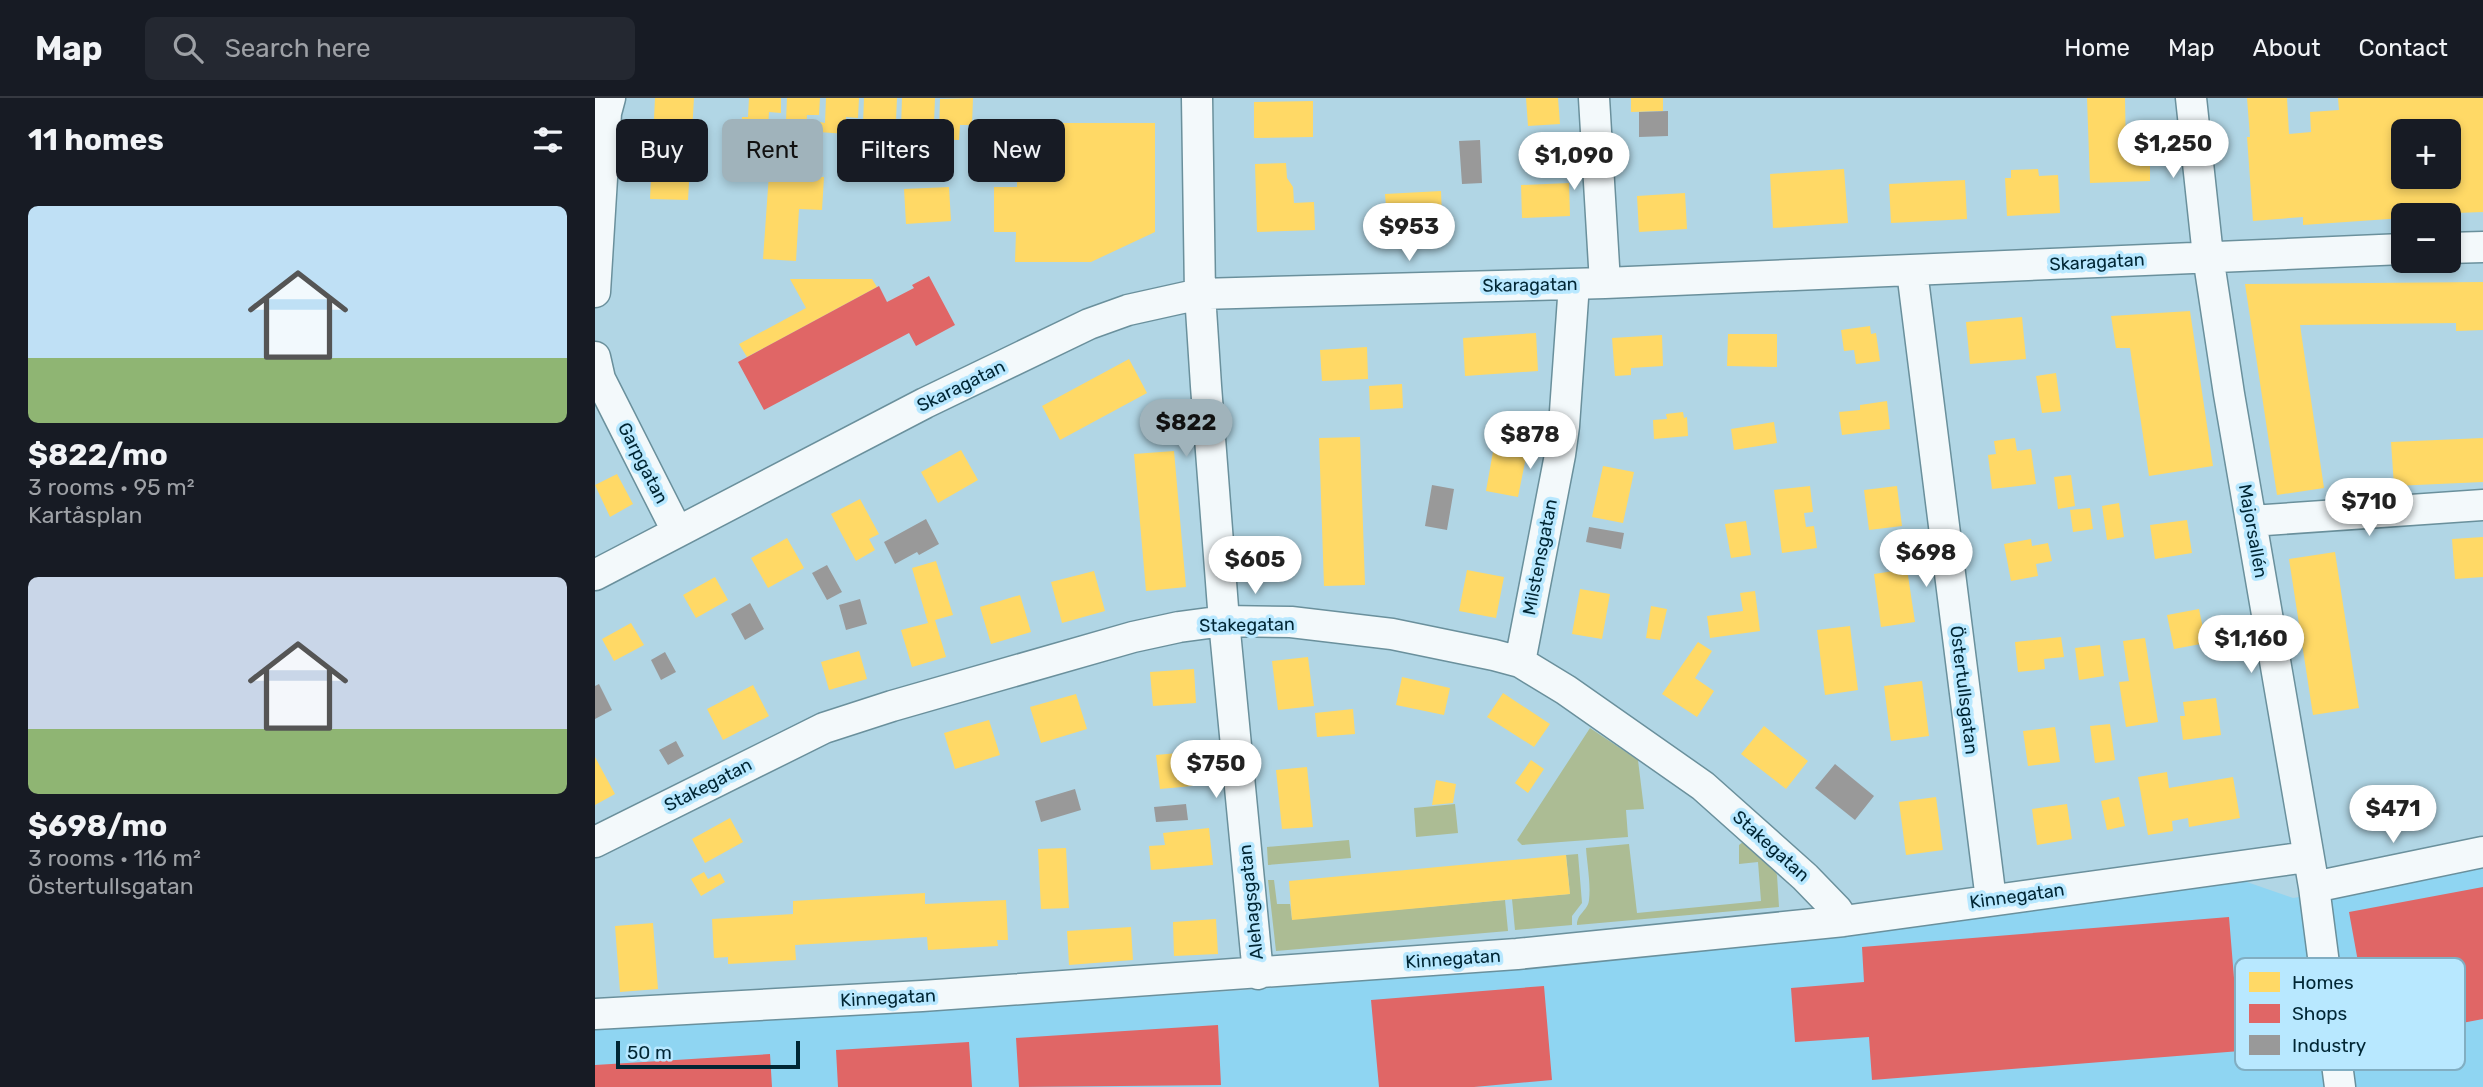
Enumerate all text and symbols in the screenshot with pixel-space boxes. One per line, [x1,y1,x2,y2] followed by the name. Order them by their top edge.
[145,17,635,80] search box
[35,29,103,68] text: Map
[169,29,207,67] icon: search
[225,33,370,64] text: Search here
[2064,34,2130,62] text: Home
[2168,34,2215,62] text: Map
[2253,34,2321,62] text: About
[2359,34,2448,62] text: Contact
[616,119,708,182] chip: Buy
[722,119,823,182] chip: Rent
[837,119,954,182] chip: Filters
[968,119,1065,182] chip: New
[2391,119,2461,273] map controls
[2391,119,2461,189] button: +
[2116,120,2230,180] pin: $1,250
[529,121,567,159] icon: filters
[28,122,164,158] text: 11 homes
[2134,129,2212,157] text: $1,250
[1517,132,1631,192] pin: $1,090
[1534,141,1614,169] text: $1,090
[2391,203,2461,273] button: −
[1368,204,1450,263] pin: $953
[1379,212,1439,240] text: $953
[2049,249,2145,275] street label: Skaragatan
[235,252,361,378] icon: home
[1482,273,1578,297] street label: Skaragatan
[913,355,1009,417] street label: Skaragatan
[1145,400,1227,459] pin: $822
[1156,408,1216,436] text: $822
[1489,412,1571,471] pin: $878
[613,419,673,507] street label: Garpgatan
[1500,420,1560,448] text: $878
[28,437,168,473] text: $822/mo
[28,473,195,501] text: 3 rooms · 95 m²
[2328,478,2410,538] pin: $710
[2234,482,2272,580] street label: Majorsallén
[2341,487,2397,515] text: $710
[1518,497,1562,617] street label: Milstensgatan
[28,501,142,529] text: Kartåsplan
[1885,530,1967,589] pin: $698
[1214,536,1296,596] pin: $605
[1896,538,1956,566] text: $698
[1225,545,1285,573] text: $605
[1199,613,1295,637] street label: Stakegatan
[2194,616,2308,675] pin: $1,160
[235,623,361,749] icon: home
[1945,624,1983,756] street label: Östertullsgatan
[2214,624,2288,652] text: $1,160
[1175,740,1257,800] pin: $750
[1186,749,1246,777] text: $750
[660,754,756,816] street label: Stakegatan
[2352,786,2434,845] pin: $471
[2365,794,2421,822] text: $471
[1728,806,1814,886] street label: Stakegatan
[28,808,167,844] text: $698/mo
[1234,843,1268,961] street label: Alehagsgatan
[28,844,201,872] text: 3 rooms · 116 m²
[28,872,194,900] text: Östertullsgatan
[1968,878,2066,914] street label: Kinnegatan
[1405,945,1501,973] street label: Kinnegatan
[2235,958,2465,1070] legend
[2292,971,2354,994] text: Homes
[840,985,936,1011] street label: Kinnegatan
[2292,1002,2347,1025] text: Shops
[2292,1034,2366,1057] text: Industry
[616,1038,800,1070] scale bar
[627,1041,672,1064] text: 50 m

